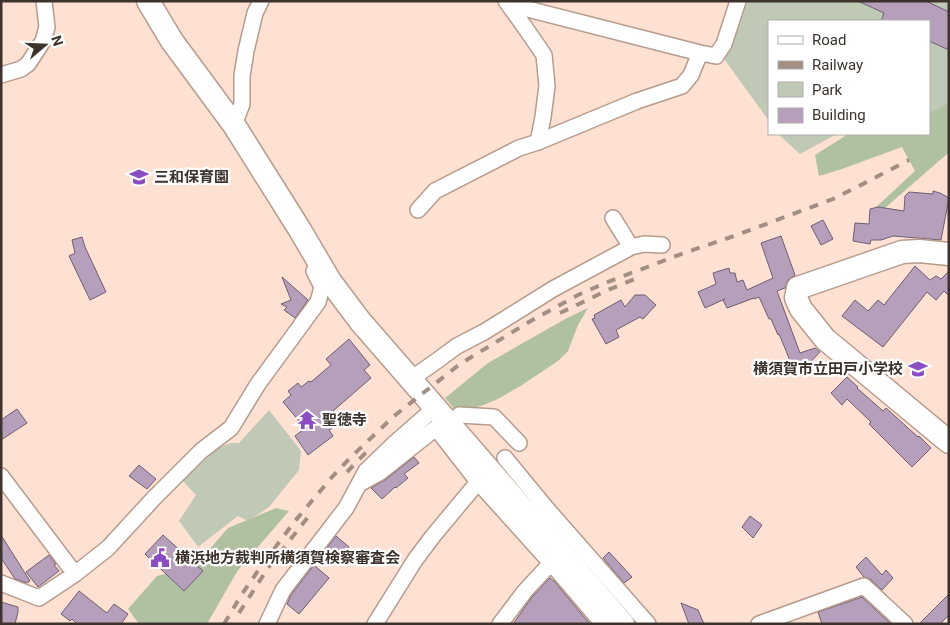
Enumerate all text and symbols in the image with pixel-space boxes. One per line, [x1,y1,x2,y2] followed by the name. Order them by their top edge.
[20,20,70,70] north arrow
[768,20,930,135] legend
[812,31,846,49] text: Road
[48,33,66,48] text: N
[812,56,863,74] text: Railway
[812,81,843,99] text: Park
[812,106,866,124] text: Building
[128,166,150,188] school or university icon: 三和保育園
[154,168,229,186] place label: 三和保育園
[907,358,929,380] school or university icon: 横須賀市立田戸小学校
[753,360,903,378] place label: 横須賀市立田戸小学校
[296,409,318,431] temple icon: 聖徳寺
[322,411,367,429] place label: 聖徳寺
[149,547,171,569] public building icon: 横浜地方裁判所横須賀検察審査会
[175,549,400,567] place label: 横浜地方裁判所横須賀検察審査会

